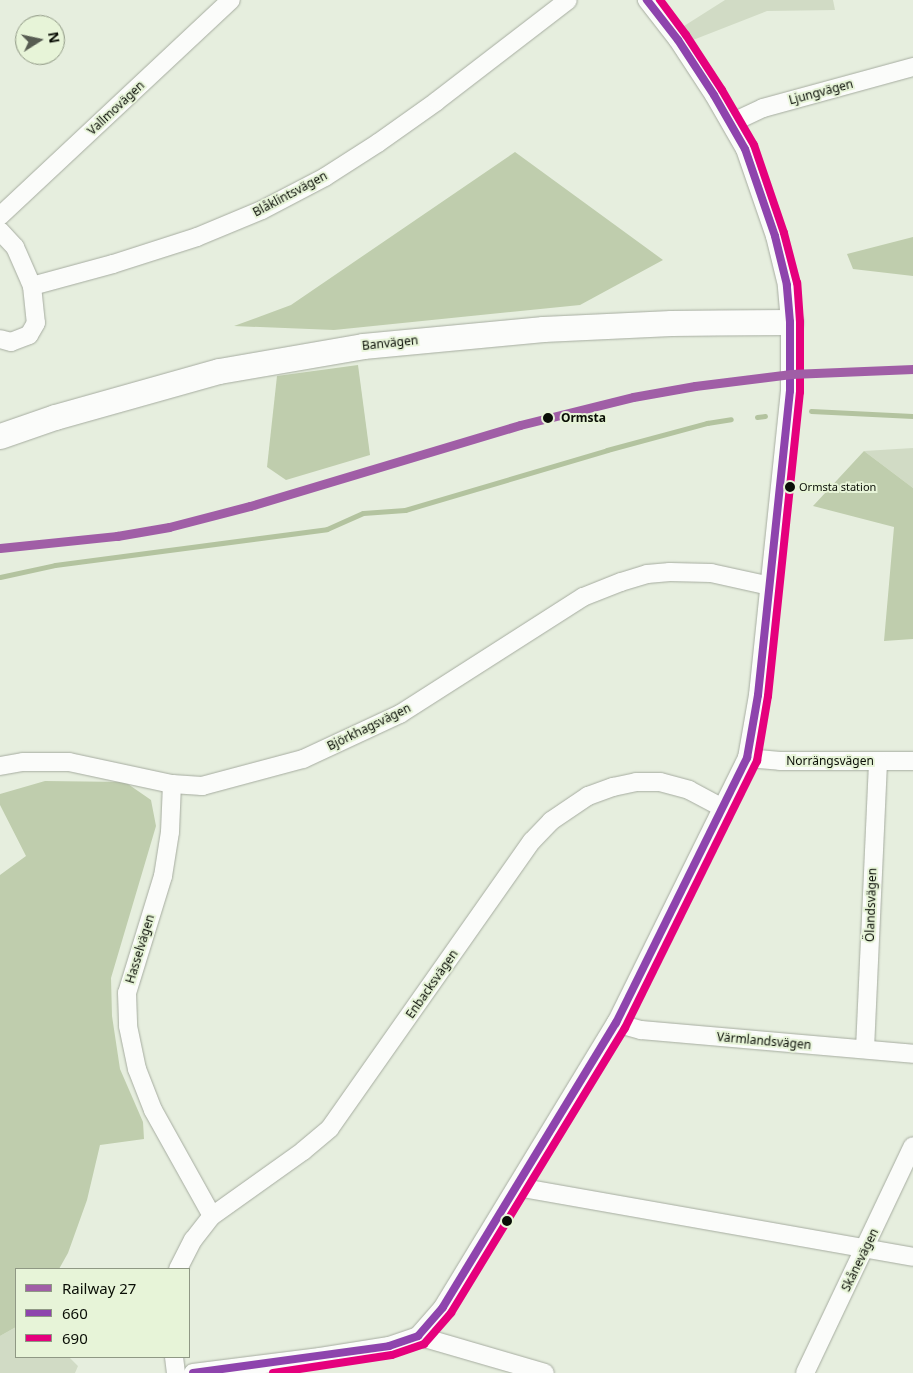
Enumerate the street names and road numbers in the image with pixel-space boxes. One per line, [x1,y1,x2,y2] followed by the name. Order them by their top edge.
[787,77,855,107] street label: Ljungvägen
[85,78,147,138] street label: Vallmovägen
[250,168,330,220] street label: Blåklintsvägen
[361,333,419,353] street label: Banvägen
[325,701,413,753] street label: Björkhagsvägen
[786,754,874,768] street label: Norrängsvägen
[863,868,879,942] street label: Ölandsvägen
[123,913,157,985] street label: Hasselvägen
[403,947,461,1021] street label: Enbacksvägen
[716,1030,812,1052] street label: Värmlandsvägen
[839,1226,881,1294] street label: Skånevägen

